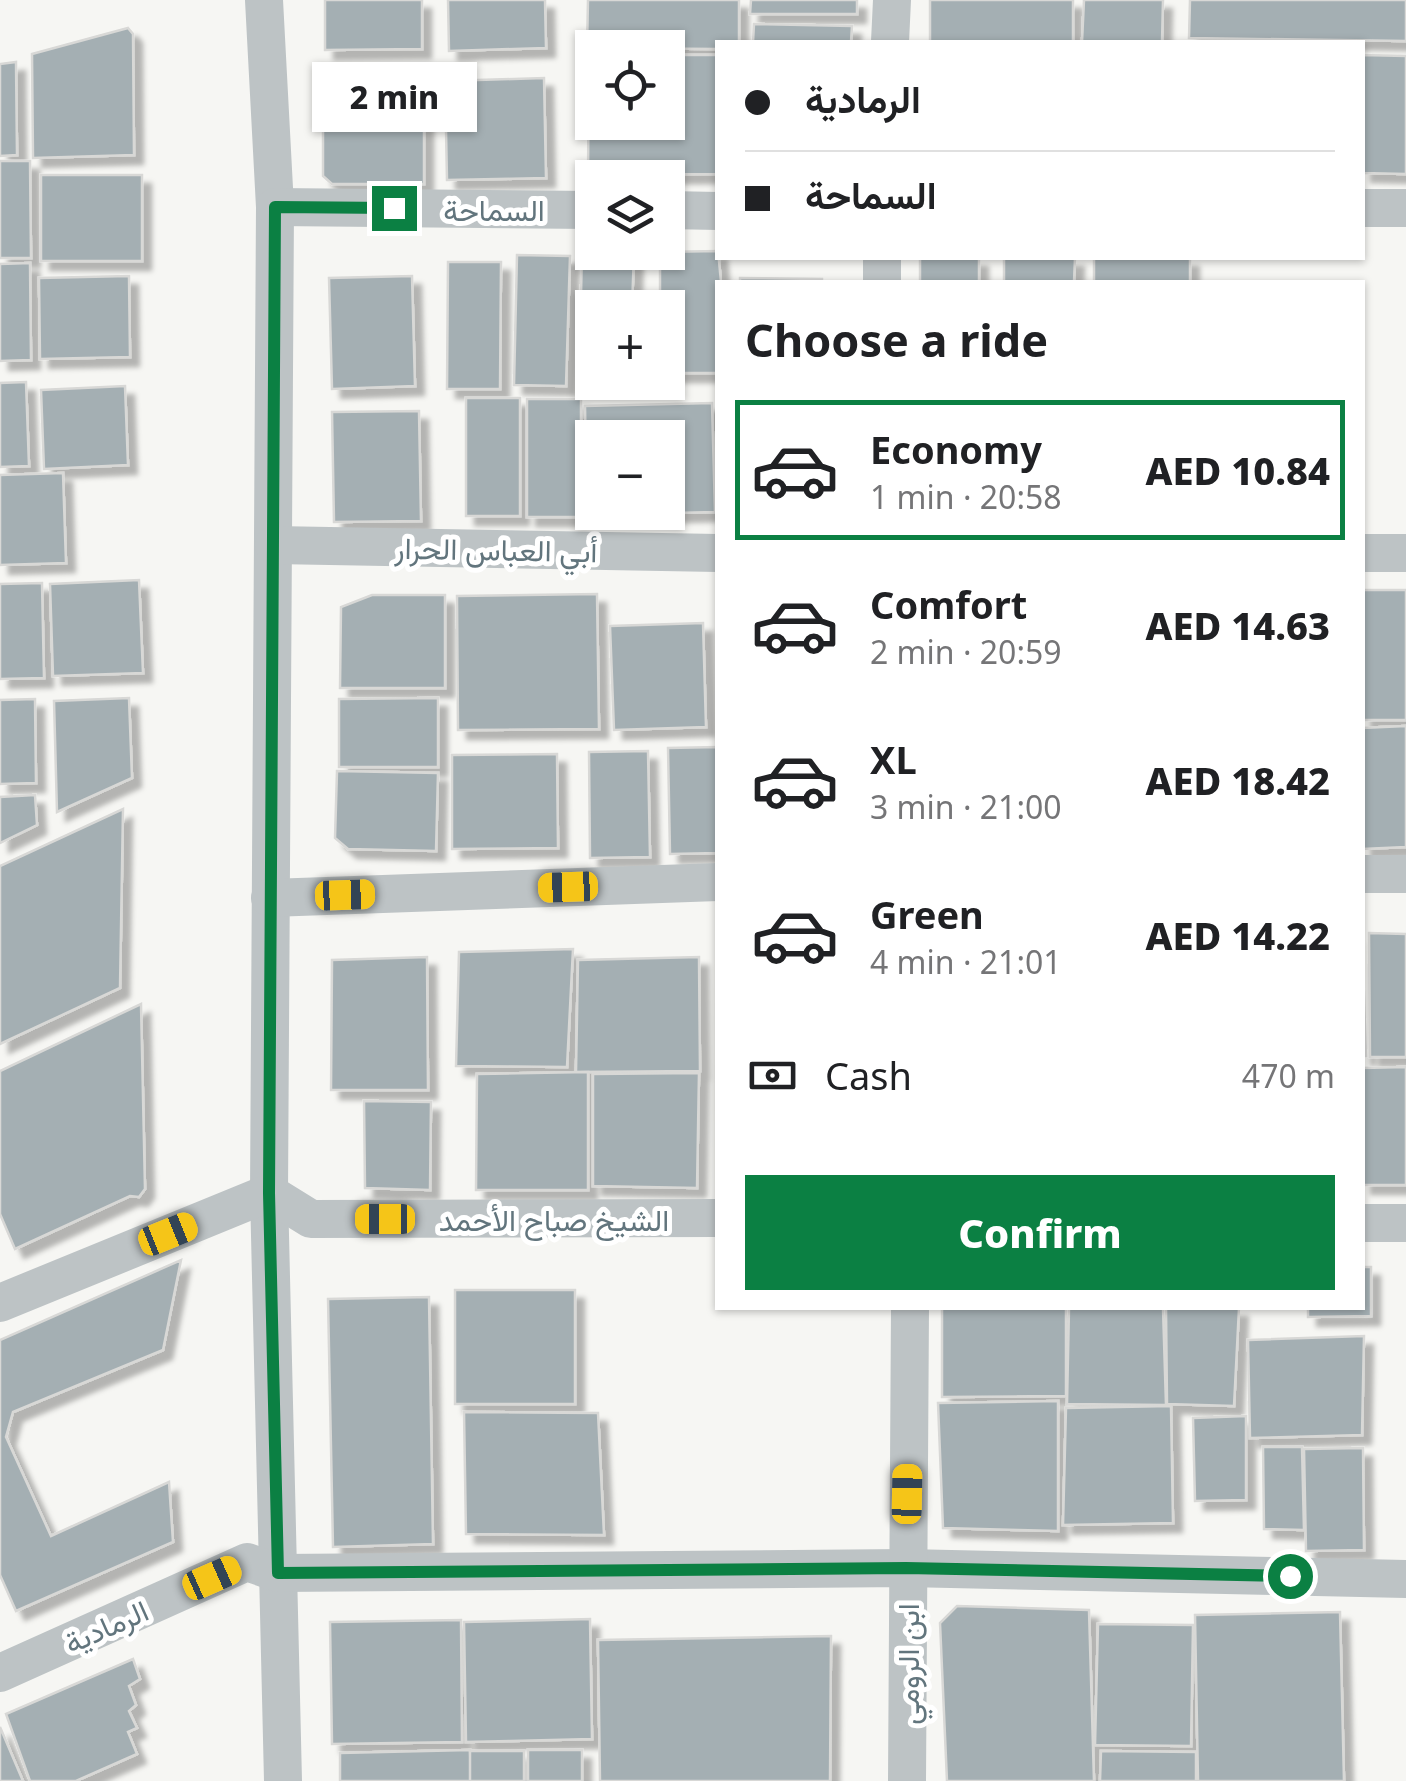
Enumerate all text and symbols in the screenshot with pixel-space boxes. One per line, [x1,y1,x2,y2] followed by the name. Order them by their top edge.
[575,30,685,530] map controls
[575,30,685,140] button: locate
[312,63,476,133] callout: 2 min
[805,72,921,124] text: الرمادية
[350,75,439,118] text: 2 min
[575,160,685,270] button: layers
[805,168,937,220] text: السماحة
[372,186,417,231] route end
[443,189,545,230] street label: السماحة
[575,290,685,400] button: +
[745,309,1048,370] text: Choose a ride
[575,420,685,530] button: −
[870,423,1042,475] text: Economy
[750,425,840,515] icon: car
[1146,444,1330,496] text: AED 10.84
[870,475,1062,518] text: 1 min · 20:58
[393,527,598,576] street label: أبي العباس الحرار
[870,578,1027,630] text: Comfort
[750,580,840,670] icon: car
[1146,599,1330,651] text: AED 14.63
[870,630,1062,673] text: 2 min · 20:59
[870,733,917,785] text: XL
[750,735,840,825] icon: car
[1146,754,1330,806] text: AED 18.42
[870,785,1062,828] text: 3 min · 21:00
[537,871,599,903] car
[314,879,376,911] car
[870,888,984,940] text: Green
[750,890,840,980] icon: car
[1146,909,1330,961] text: AED 14.22
[870,940,1062,983] text: 4 min · 21:01
[745,1048,800,1103] icon: cash
[825,1049,912,1101] text: Cash
[1242,1054,1335,1097] text: 470 m
[745,1175,1335,1290] button: Confirm
[439,1199,669,1241] street label: الشيخ صباح الأحمد
[355,1204,415,1234] car
[135,1209,201,1259] car
[891,1464,923,1524] car
[178,1552,246,1604] car
[1268,1554,1313,1599] route start
[57,1589,155,1663] street label: الرمادية
[887,1603,933,1725] street label: ابن الرومي

